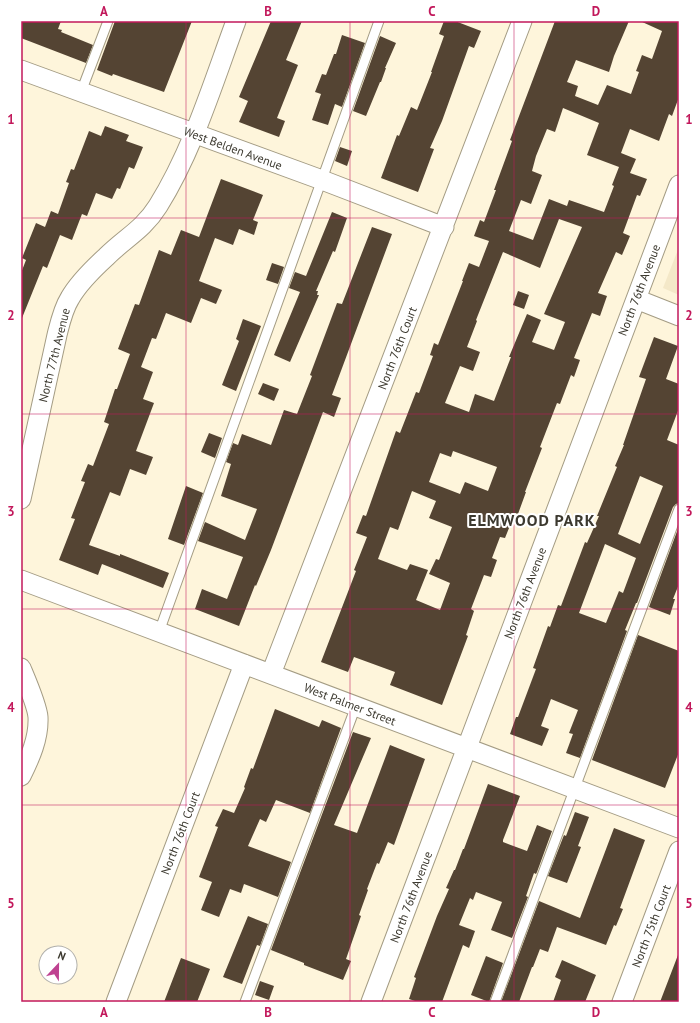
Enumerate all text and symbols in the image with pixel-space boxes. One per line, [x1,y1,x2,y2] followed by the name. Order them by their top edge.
[100,3,108,20] text: A
[264,3,272,20] text: B
[428,3,436,20] text: C
[592,3,600,20] text: D
[7,111,15,128] text: 1
[685,111,693,128] text: 1
[182,123,284,173] street label: West Belden Avenue
[615,242,663,338] street label: North 76th Avenue
[374,304,420,392] street label: North 76th Court
[35,306,73,404] street label: North 77th Avenue
[7,307,15,324] text: 2
[685,307,693,324] text: 2
[7,503,15,520] text: 3
[685,503,693,520] text: 3
[468,510,596,530] district label: ELMWOOD PARK
[501,545,549,641] street label: North 76th Avenue
[302,680,398,728] street label: West Palmer Street
[7,699,15,716] text: 4
[685,699,693,716] text: 4
[157,789,203,877] street label: North 76th Court
[387,849,435,945] street label: North 76th Avenue
[628,882,674,970] street label: North 75th Court
[7,895,15,912] text: 5
[685,895,693,912] text: 5
[38,945,78,985] north arrow
[56,948,68,964] text: N
[100,1004,108,1021] text: A
[264,1004,272,1021] text: B
[428,1004,436,1021] text: C
[592,1004,600,1021] text: D

